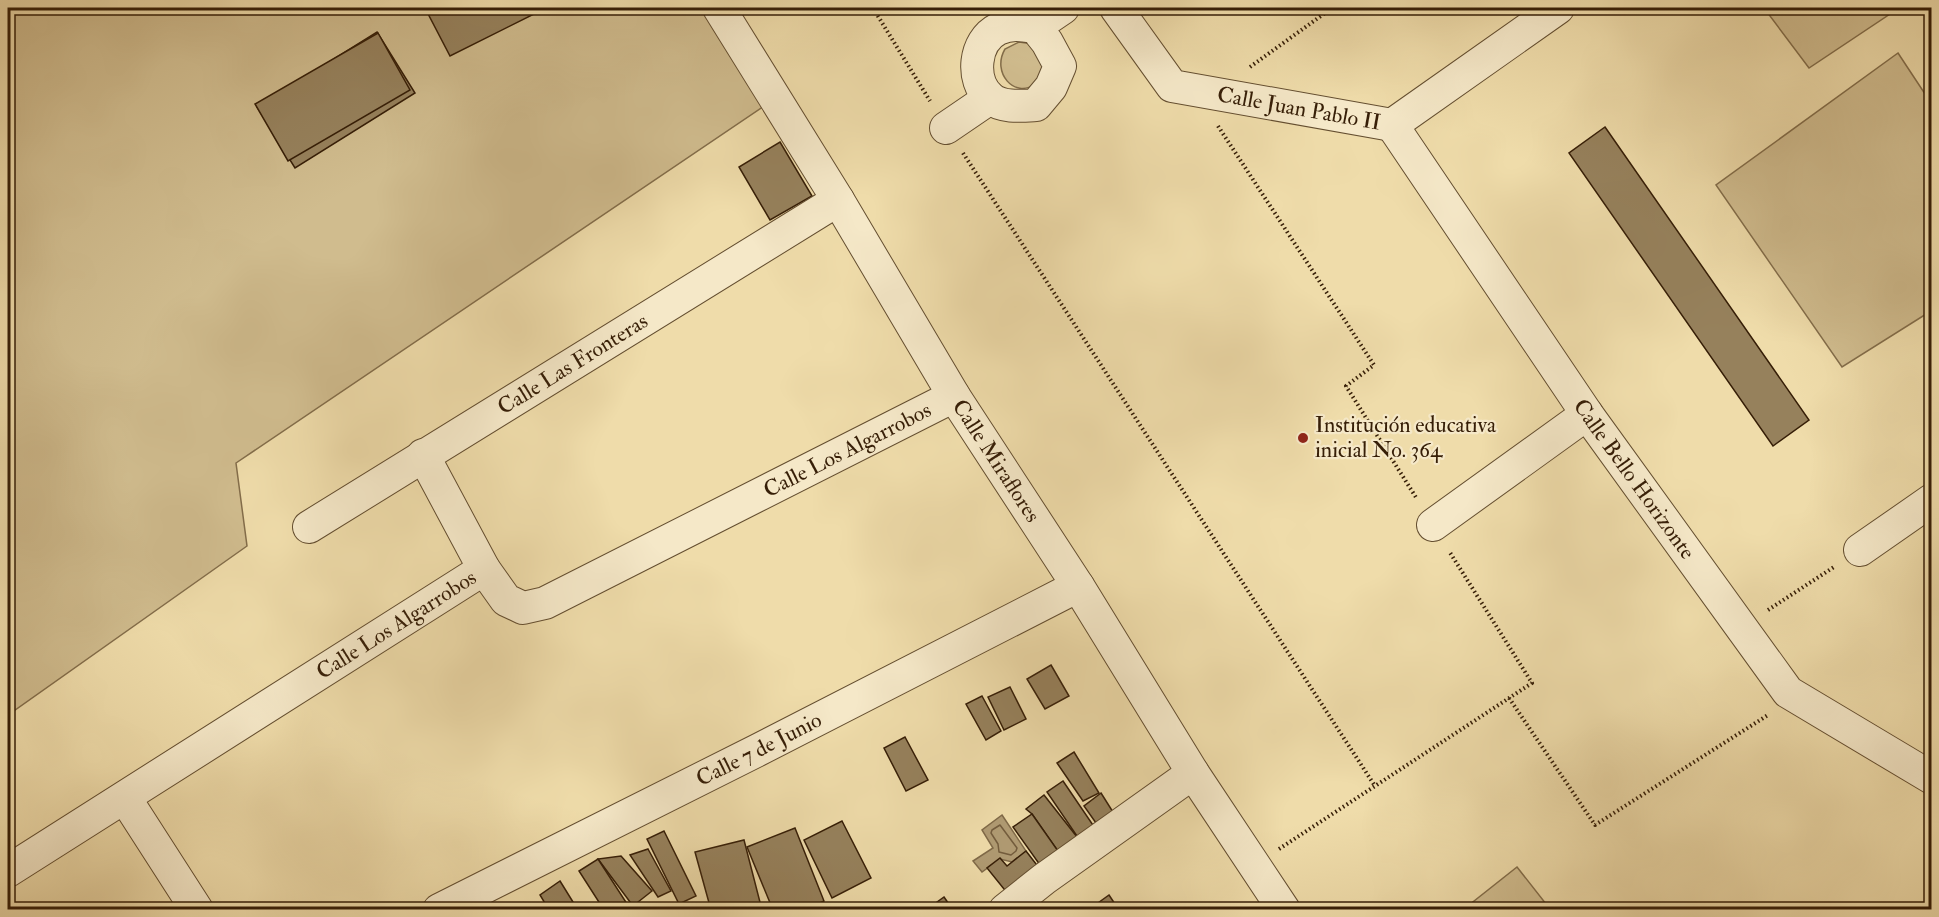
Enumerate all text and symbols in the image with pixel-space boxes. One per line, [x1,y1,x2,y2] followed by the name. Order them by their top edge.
[1215,80,1383,137] street label: Calle Juan Pablo II
[492,307,653,421] street label: Calle Las Fronteras
[1567,393,1702,565] street label: Calle Bello Horizonte
[946,394,1047,528] street label: Calle Miraflores
[759,396,936,504] street label: Calle Los Algarrobos
[1315,411,1497,464] place label: Institución educativa inicial No. 364
[1296,431,1310,445] marker: Institución educativa inicial No. 364
[311,563,482,686] street label: Calle Los Algarrobos
[691,706,826,793] street label: Calle 7 de Junio

